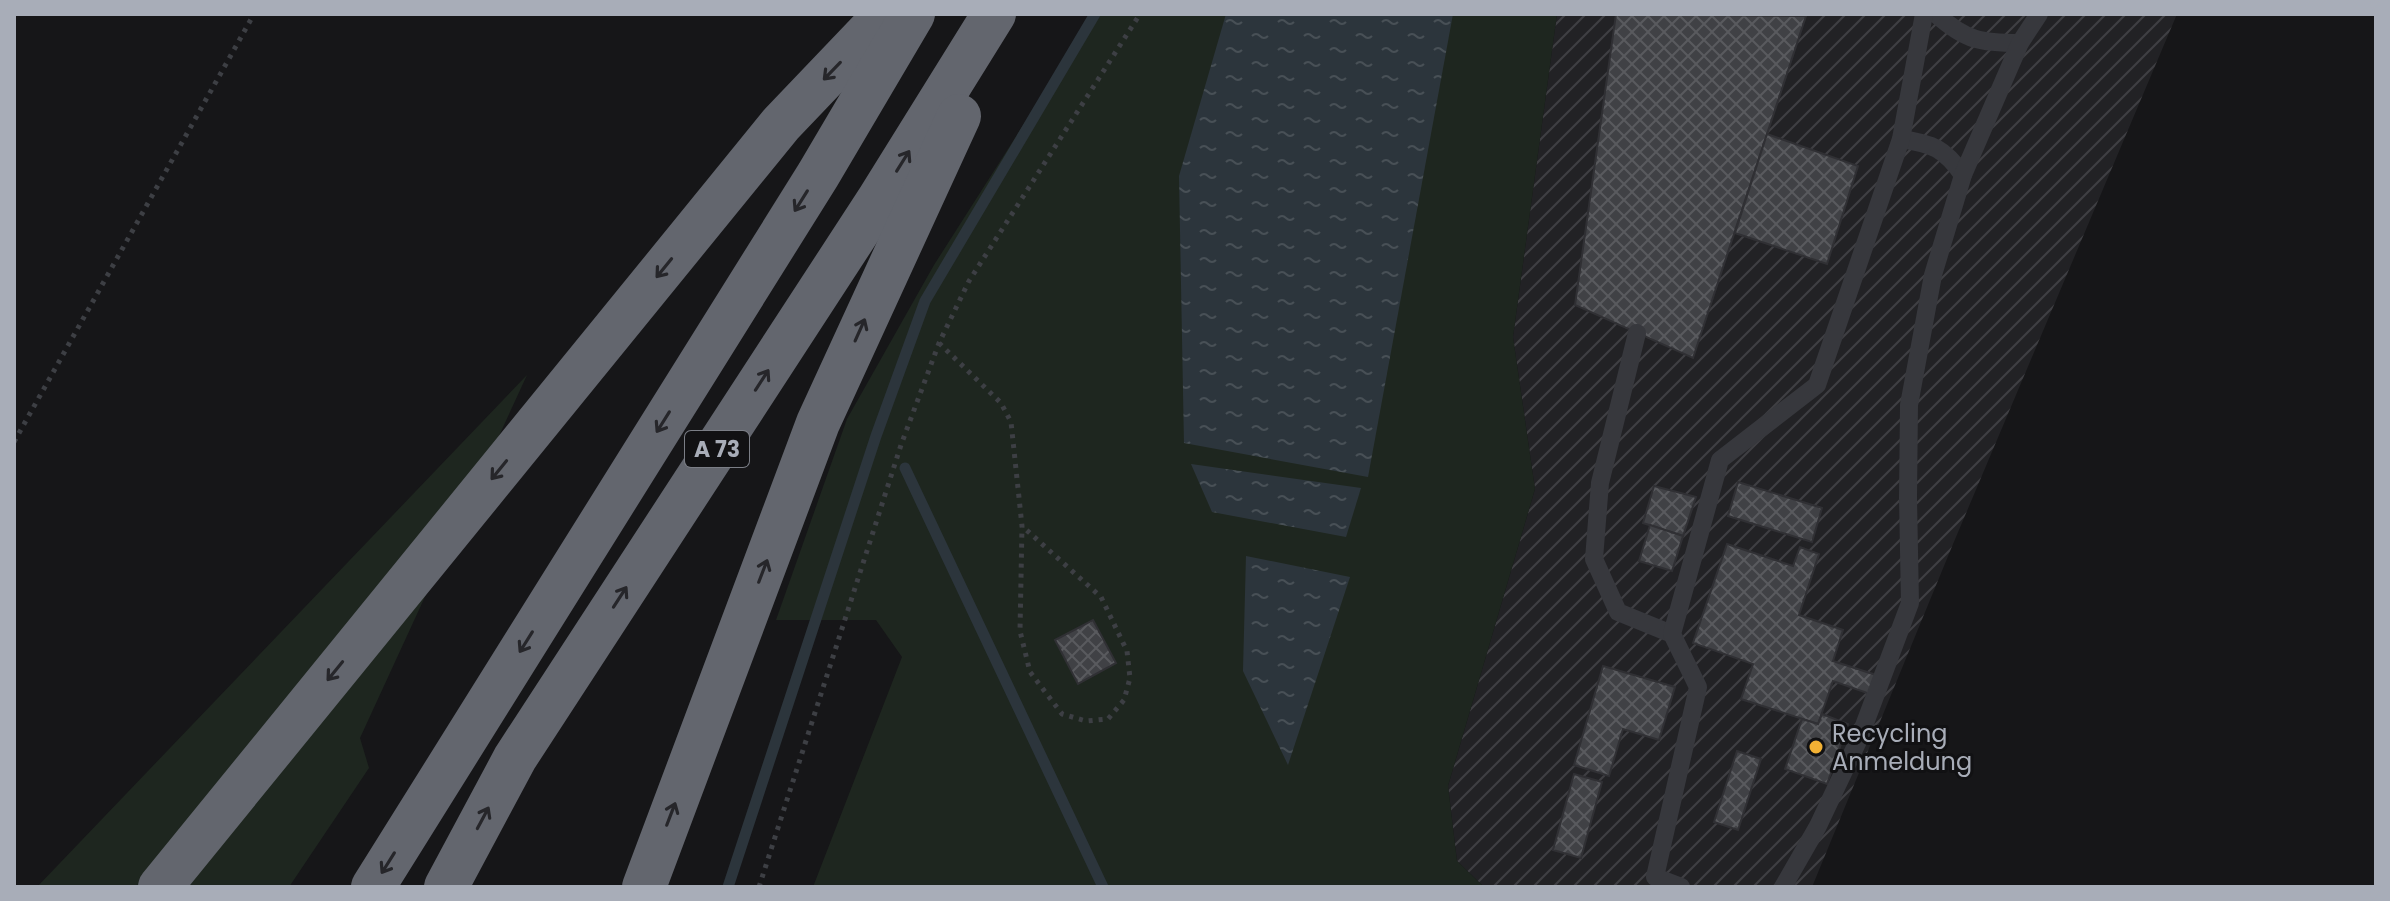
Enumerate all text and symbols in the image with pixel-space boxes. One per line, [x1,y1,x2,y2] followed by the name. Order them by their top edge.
[824,60,842,80] one-way arrow
[895,150,911,173] one-way arrow
[793,190,810,212] one-way arrow
[655,257,673,278] one-way arrow
[854,318,869,343] one-way arrow
[753,369,770,391] one-way arrow
[655,410,671,433] one-way arrow
[685,431,749,467] road number: A 73
[491,459,508,480] one-way arrow
[757,559,771,584] one-way arrow
[611,587,628,609] one-way arrow
[517,631,534,653] one-way arrow
[326,661,344,681] one-way arrow
[1832,717,1972,778] place label: Recycling Anmeldung
[1807,738,1825,756] marker: Recycling Anmeldung
[665,802,679,827] one-way arrow
[476,807,491,831] one-way arrow
[379,851,395,874] one-way arrow

